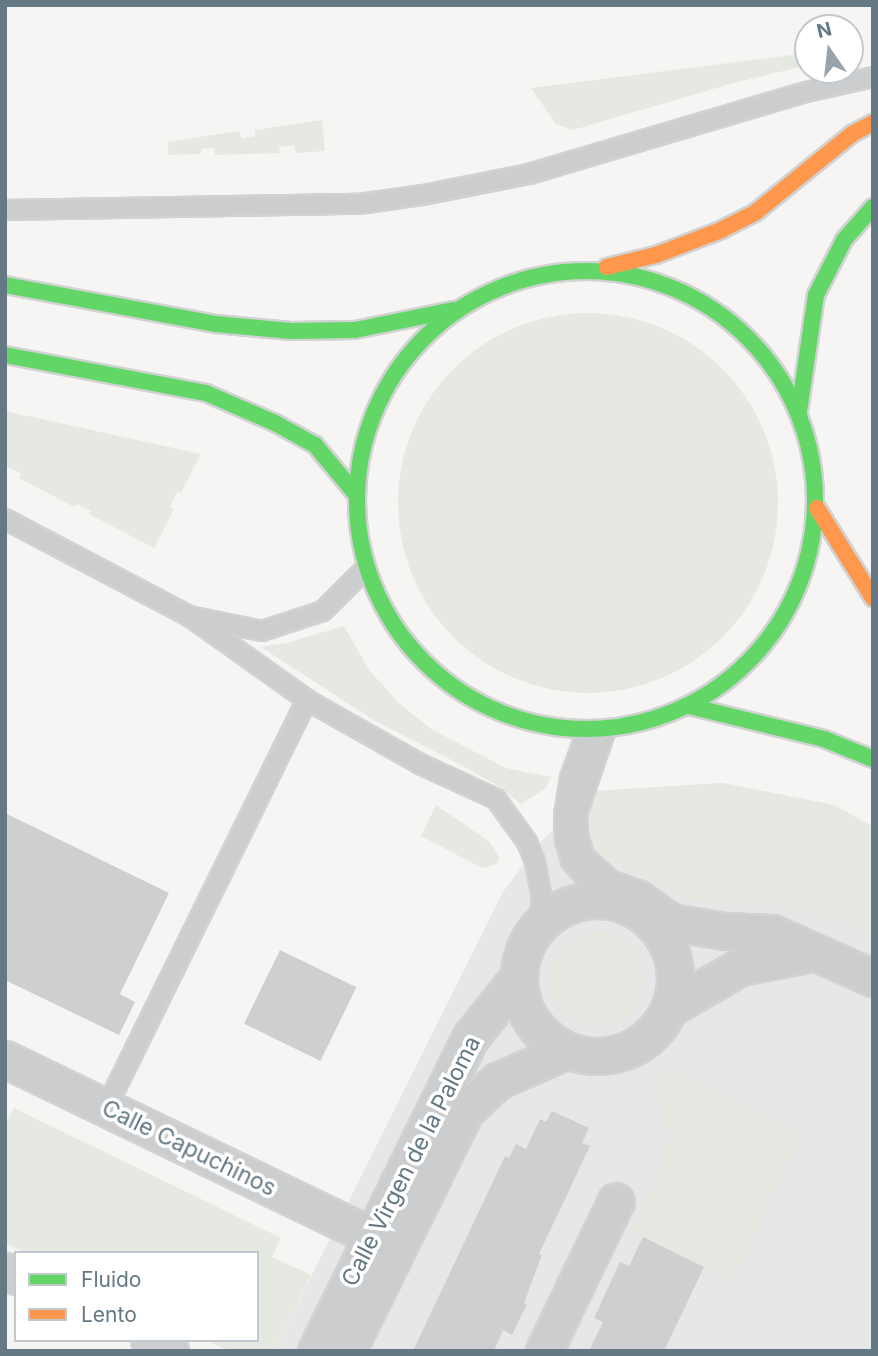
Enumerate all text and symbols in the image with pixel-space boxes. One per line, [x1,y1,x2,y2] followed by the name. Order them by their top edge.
[794,14,864,84] north arrow
[814,17,834,43] text: N
[336,1031,486,1291] street label: Calle Virgen de la Paloma
[98,1094,280,1202] street label: Calle Capuchinos
[14,1251,259,1342] legend
[81,1267,141,1292] text: Fluido
[81,1302,137,1327] text: Lento

